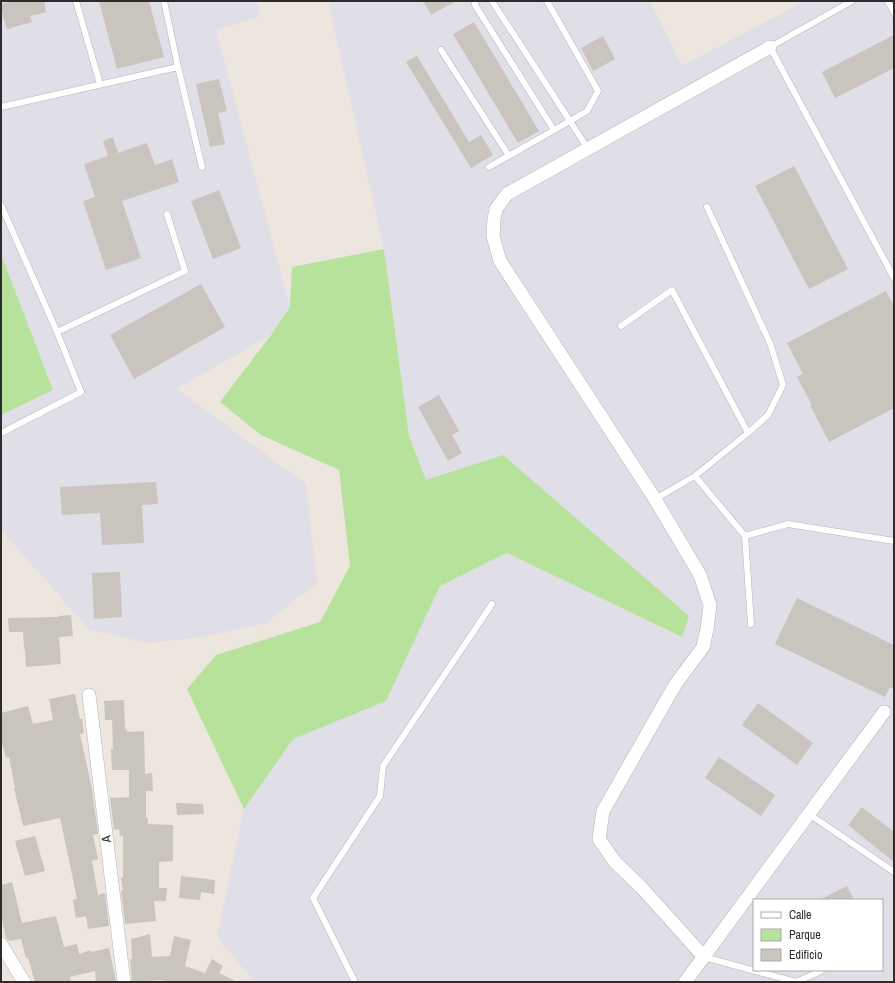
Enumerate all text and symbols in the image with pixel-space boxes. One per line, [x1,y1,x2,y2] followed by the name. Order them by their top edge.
[97,834,115,845] street label: A
[753,899,883,971] legend
[789,907,811,923] text: Calle
[789,927,821,943] text: Parque
[789,947,822,963] text: Edificio

